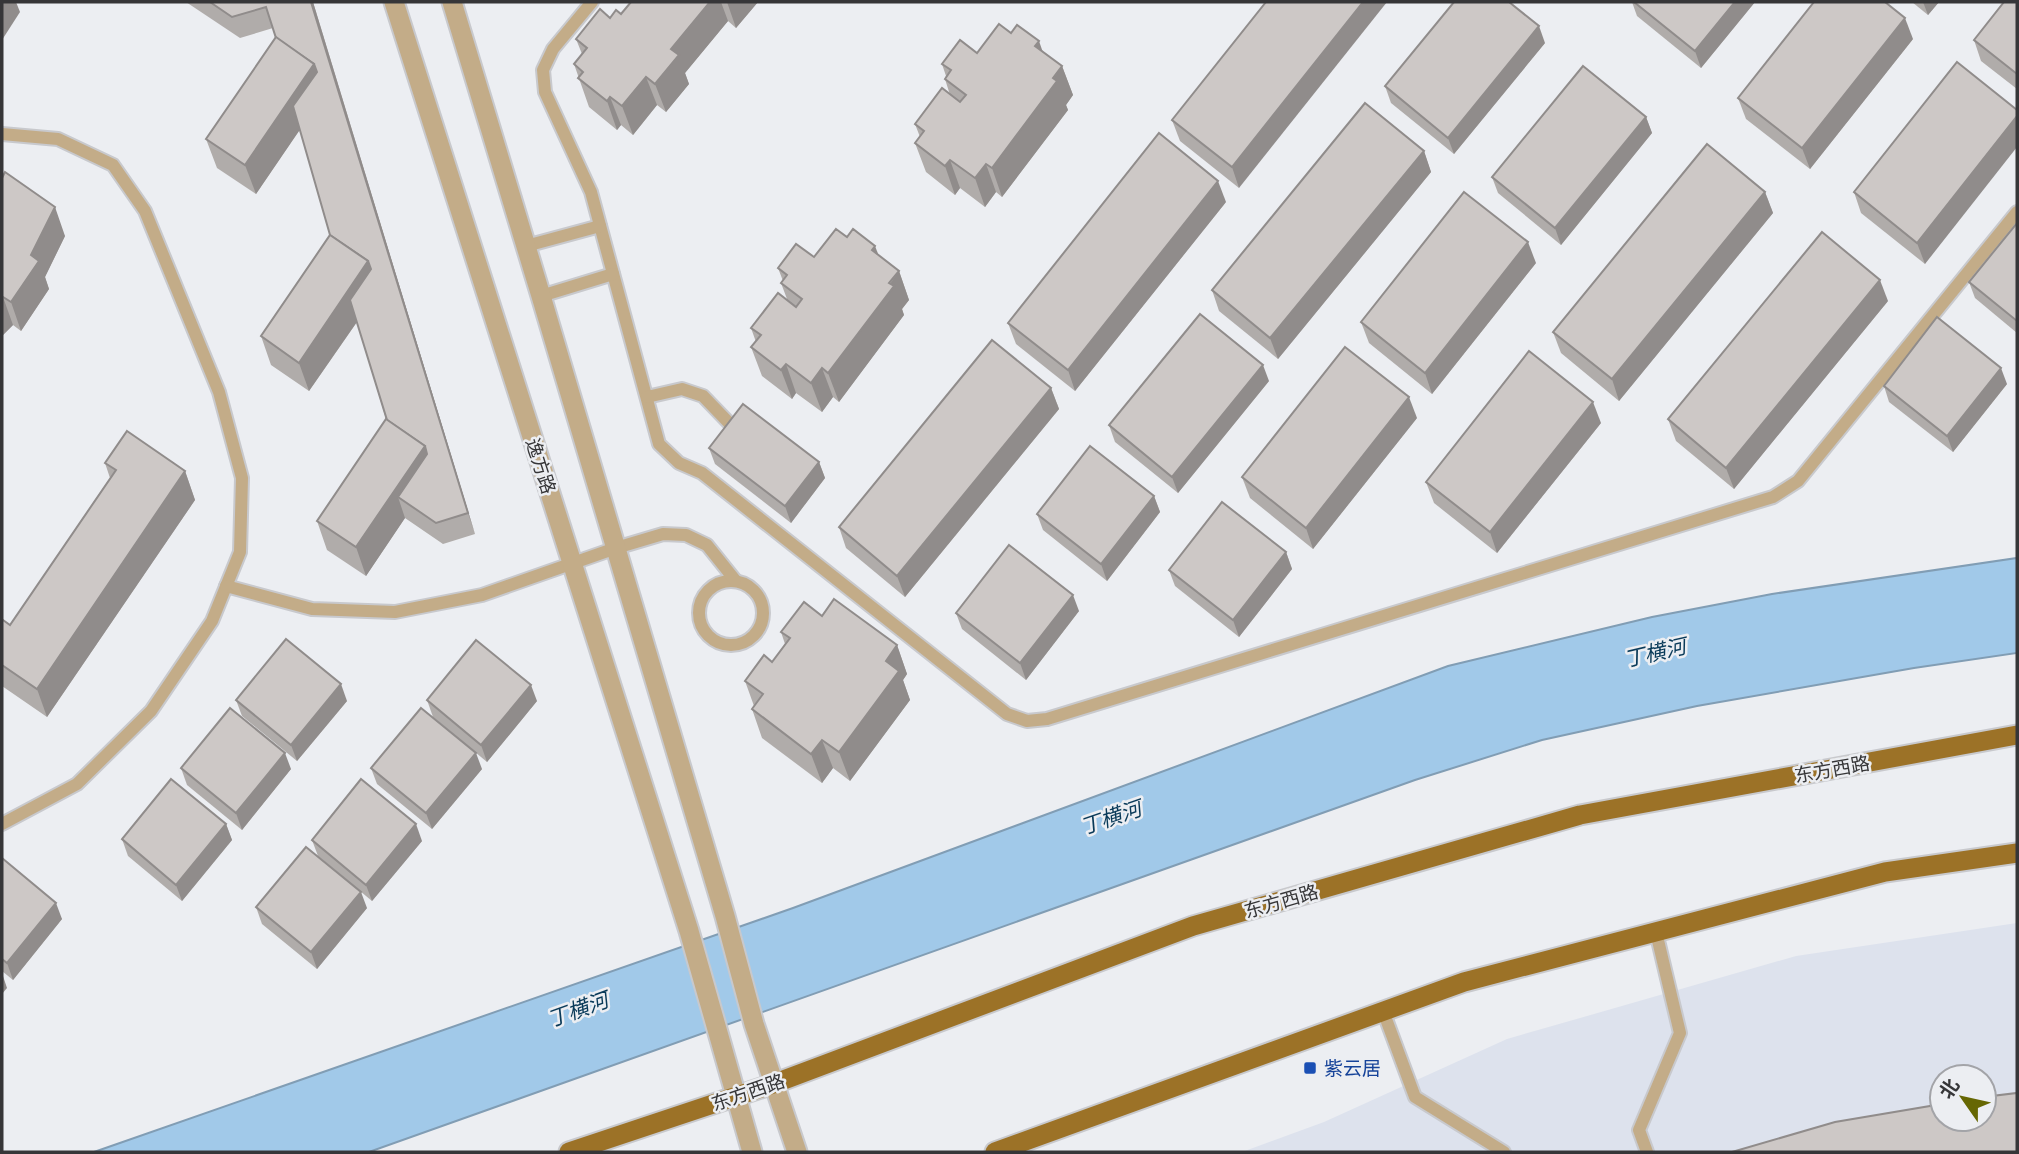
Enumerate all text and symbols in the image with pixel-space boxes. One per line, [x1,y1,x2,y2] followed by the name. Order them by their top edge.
[522,435,561,497] street label: 逸方路
[1621,631,1692,671] water label: 丁横河
[1792,751,1871,786] street label: 东方西路
[1077,793,1148,839] water label: 丁横河
[1241,879,1321,922] street label: 东方西路
[544,985,615,1031] water label: 丁横河
[1324,1056,1381,1079] place label: 紫云居
[1302,1060,1318,1076] marker: 紫云居
[1928,1063,1998,1133] north arrow
[708,1068,788,1115] street label: 东方西路
[1934,1074,1963,1103] text: 北

